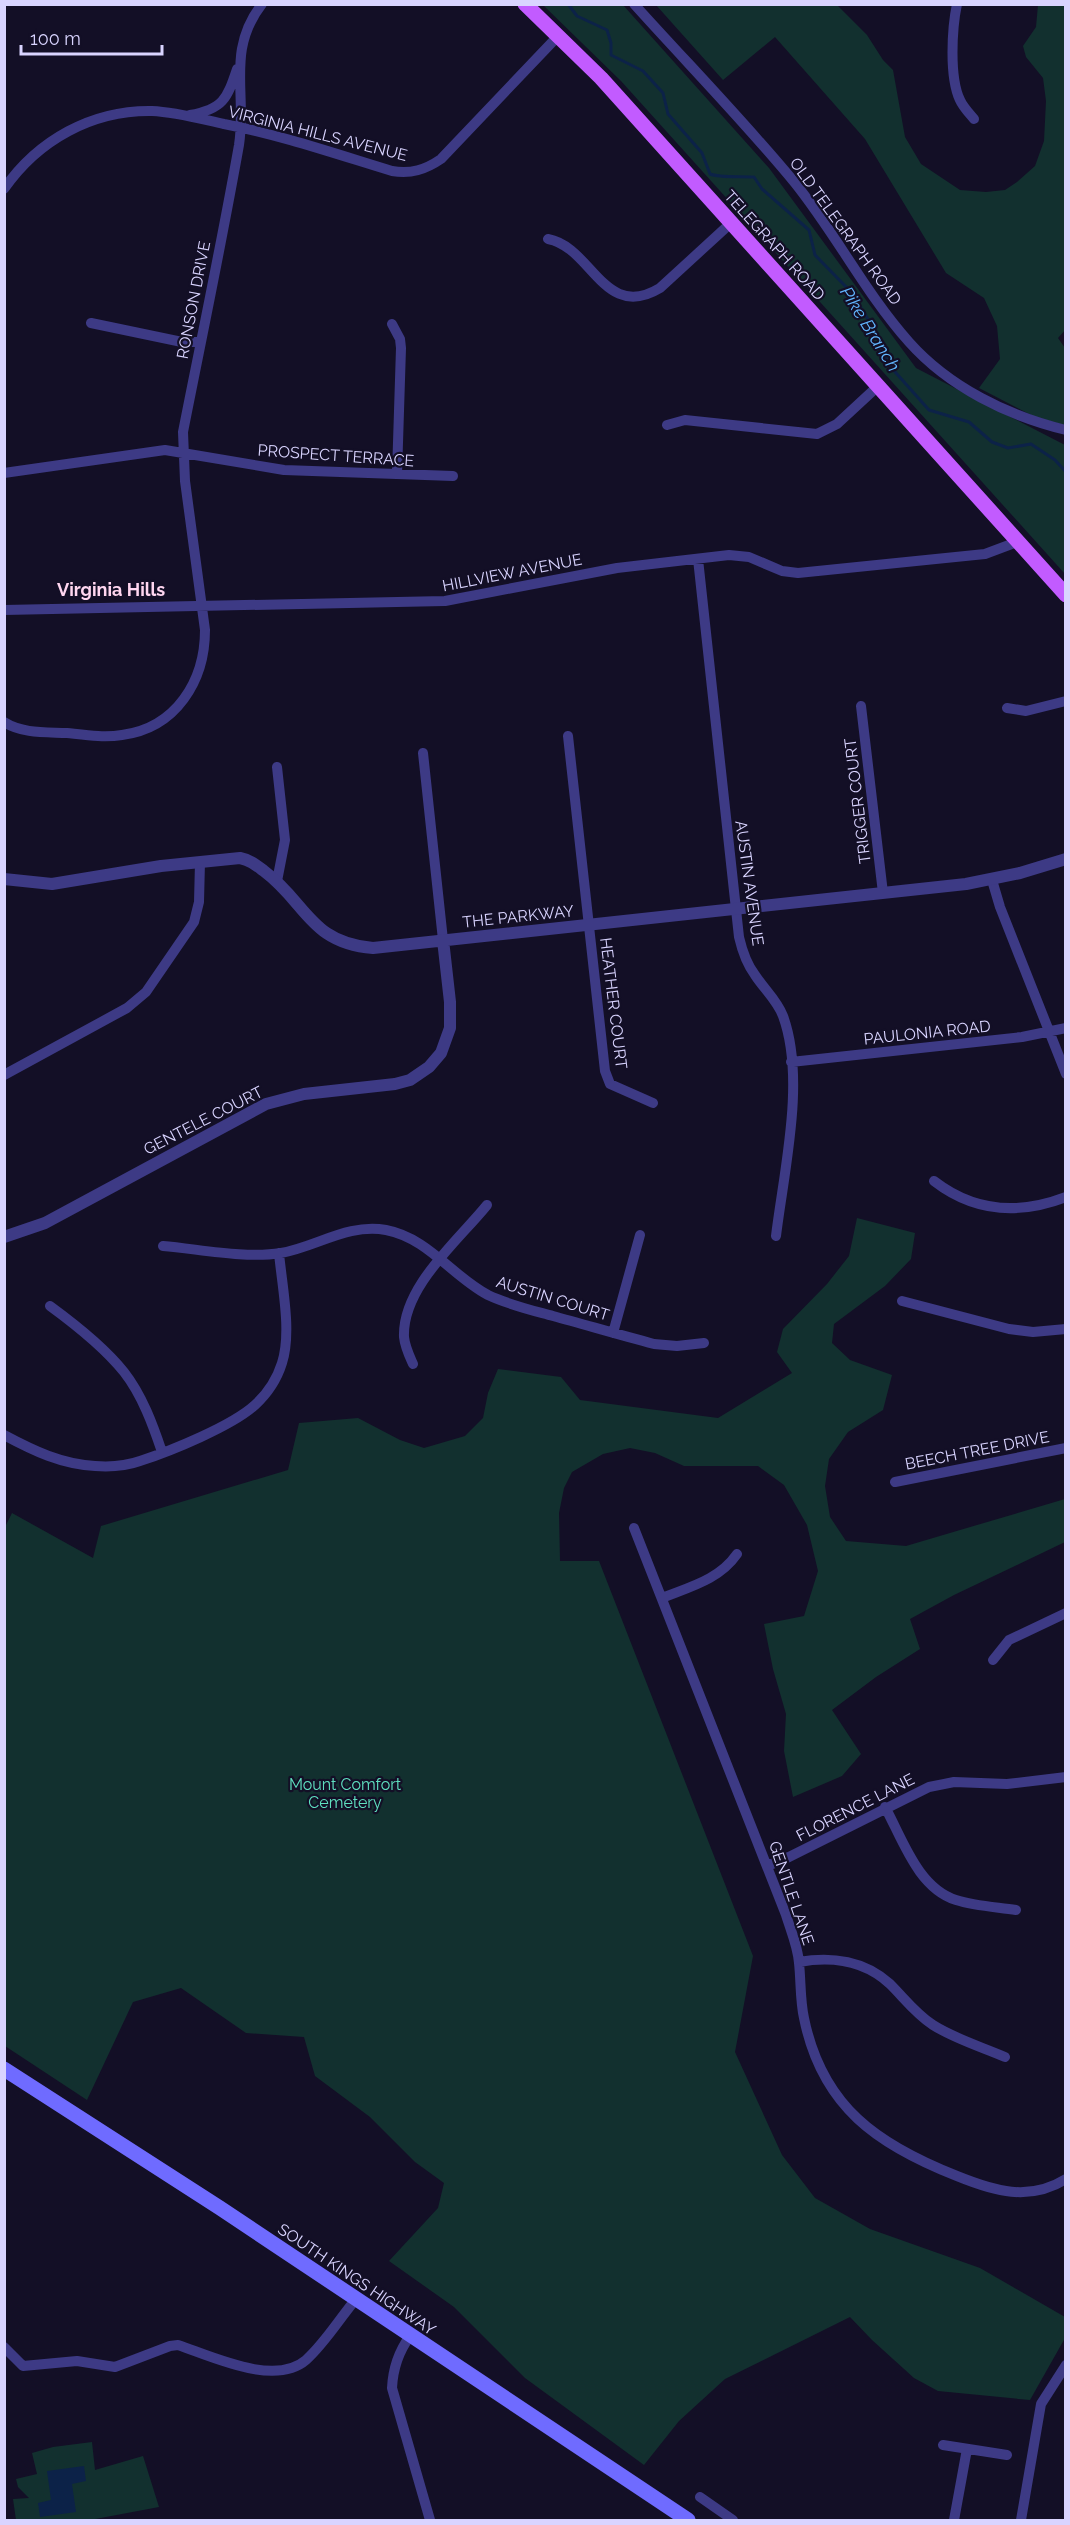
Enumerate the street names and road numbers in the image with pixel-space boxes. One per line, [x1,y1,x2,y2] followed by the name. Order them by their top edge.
[226,102,410,165] street label: VIRGINIA HILLS AVENUE
[786,154,905,309] street label: OLD TELEGRAPH ROAD
[720,187,829,304] street label: TELEGRAPH ROAD
[173,239,214,361] street label: RONSON DRIVE
[257,441,415,470] street label: PROSPECT TERRACE
[441,550,584,595] street label: HILLVIEW AVENUE
[840,737,875,865] street label: TRIGGER COURT
[731,819,768,947] street label: AUSTIN AVENUE
[461,901,575,932] street label: THE PARKWAY
[596,936,631,1070] street label: HEATHER COURT
[863,1016,991,1049] street label: PAULONIA ROAD
[140,1082,266,1159] street label: GENTELE COURT
[494,1272,612,1325] street label: AUSTIN COURT
[903,1427,1051,1474] street label: BEECH TREE DRIVE
[793,1769,918,1845] street label: FLORENCE LANE
[765,1839,818,1948] street label: GENTLE LANE
[274,2220,440,2340] street label: SOUTH KINGS HIGHWAY

